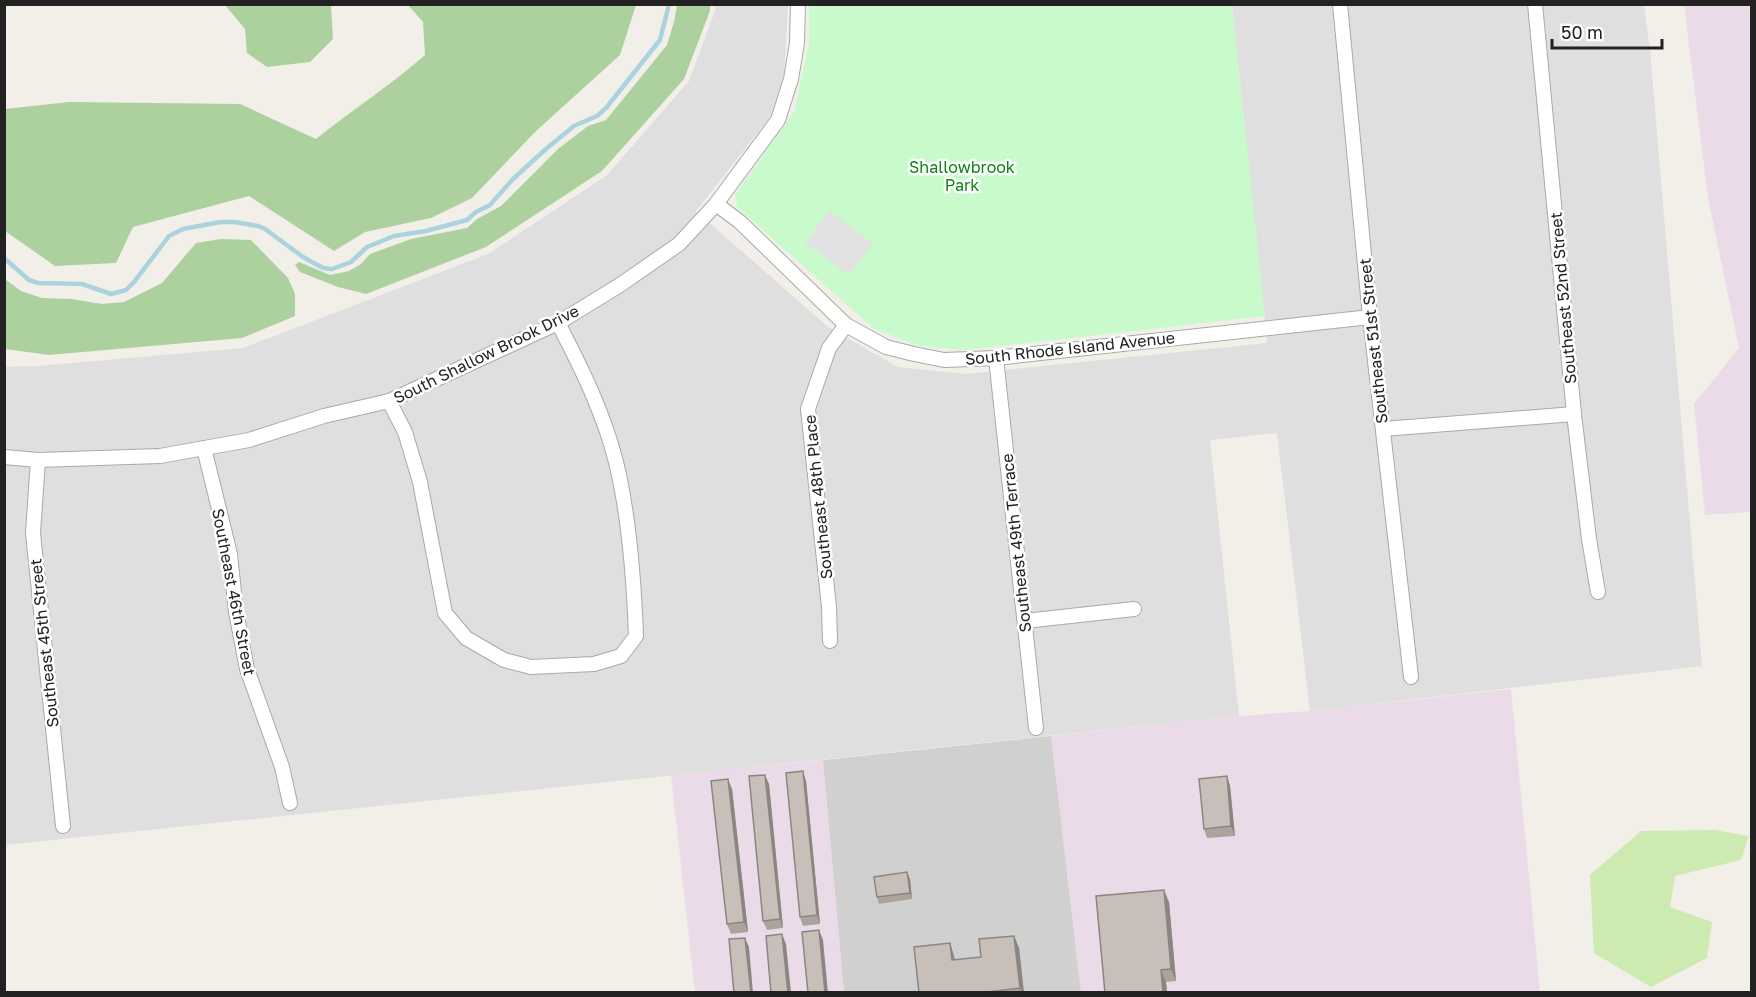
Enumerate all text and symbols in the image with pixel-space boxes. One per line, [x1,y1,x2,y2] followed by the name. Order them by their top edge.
[1552,12,1662,50] scale bar
[1561,21,1603,43] text: 50 m
[909,157,1015,195] park label: Shallowbrook Park
[1546,211,1580,385] street label: Southeast 52nd Street
[1354,257,1392,425] street label: Southeast 51st Street
[390,300,582,408] street label: South Shallow Brook Drive
[964,327,1176,369] street label: South Rhode Island Avenue
[799,414,837,580] street label: Southeast 48th Place
[997,453,1035,633] street label: Southeast 49th Terrace
[208,507,260,677] street label: Southeast 46th Street
[25,558,63,728] street label: Southeast 45th Street

